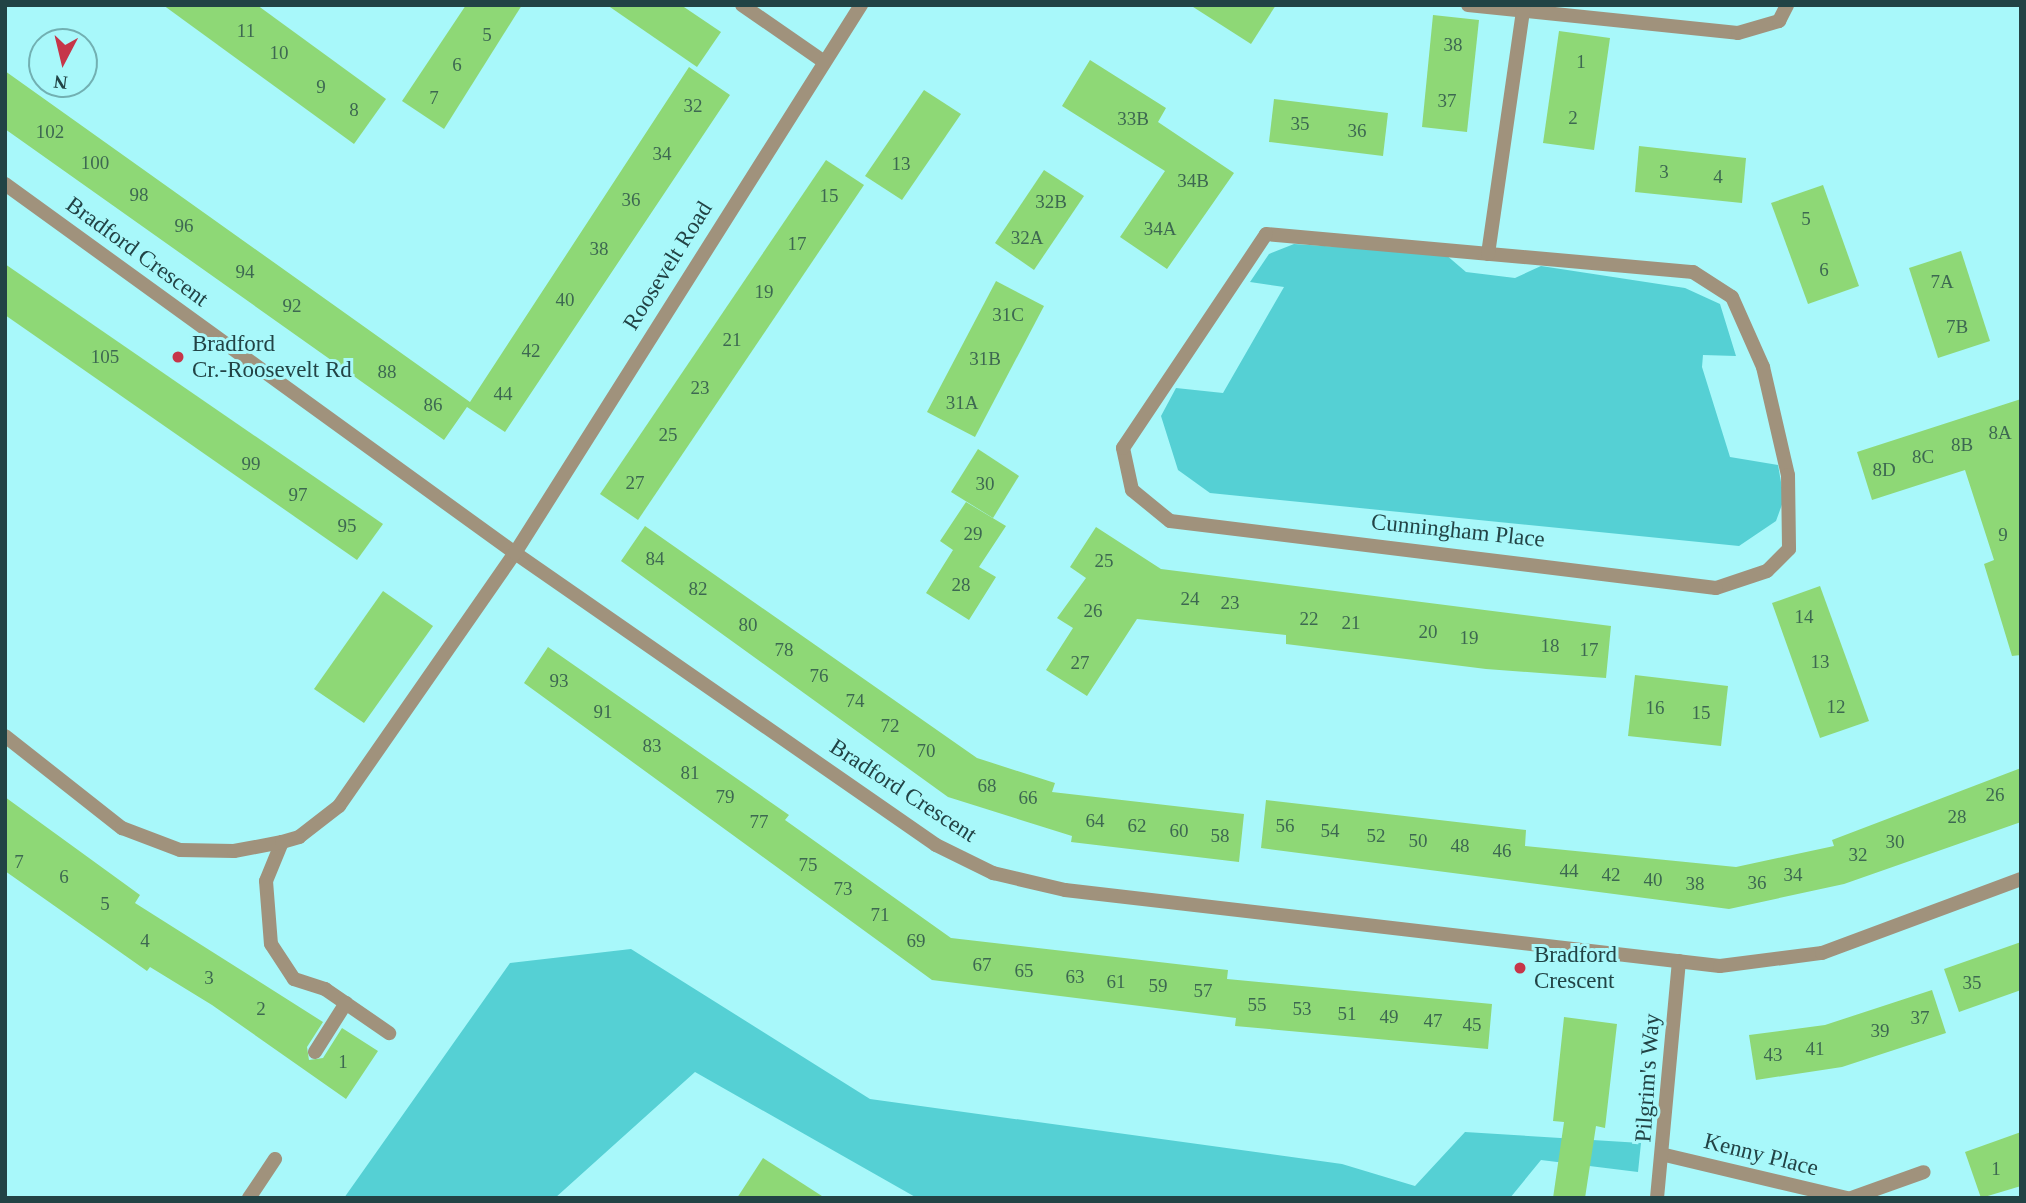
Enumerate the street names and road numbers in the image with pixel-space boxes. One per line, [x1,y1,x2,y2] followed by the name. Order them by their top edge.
[60,191,214,313] street label: Bradford Crescent
[618,197,718,335] street label: Roosevelt Road
[1370,508,1546,554] street label: Cunningham Place
[825,733,981,849] street label: Bradford Crescent
[1630,1012,1666,1144] street label: Pilgrim's Way
[1701,1127,1821,1183] street label: Kenny Place

